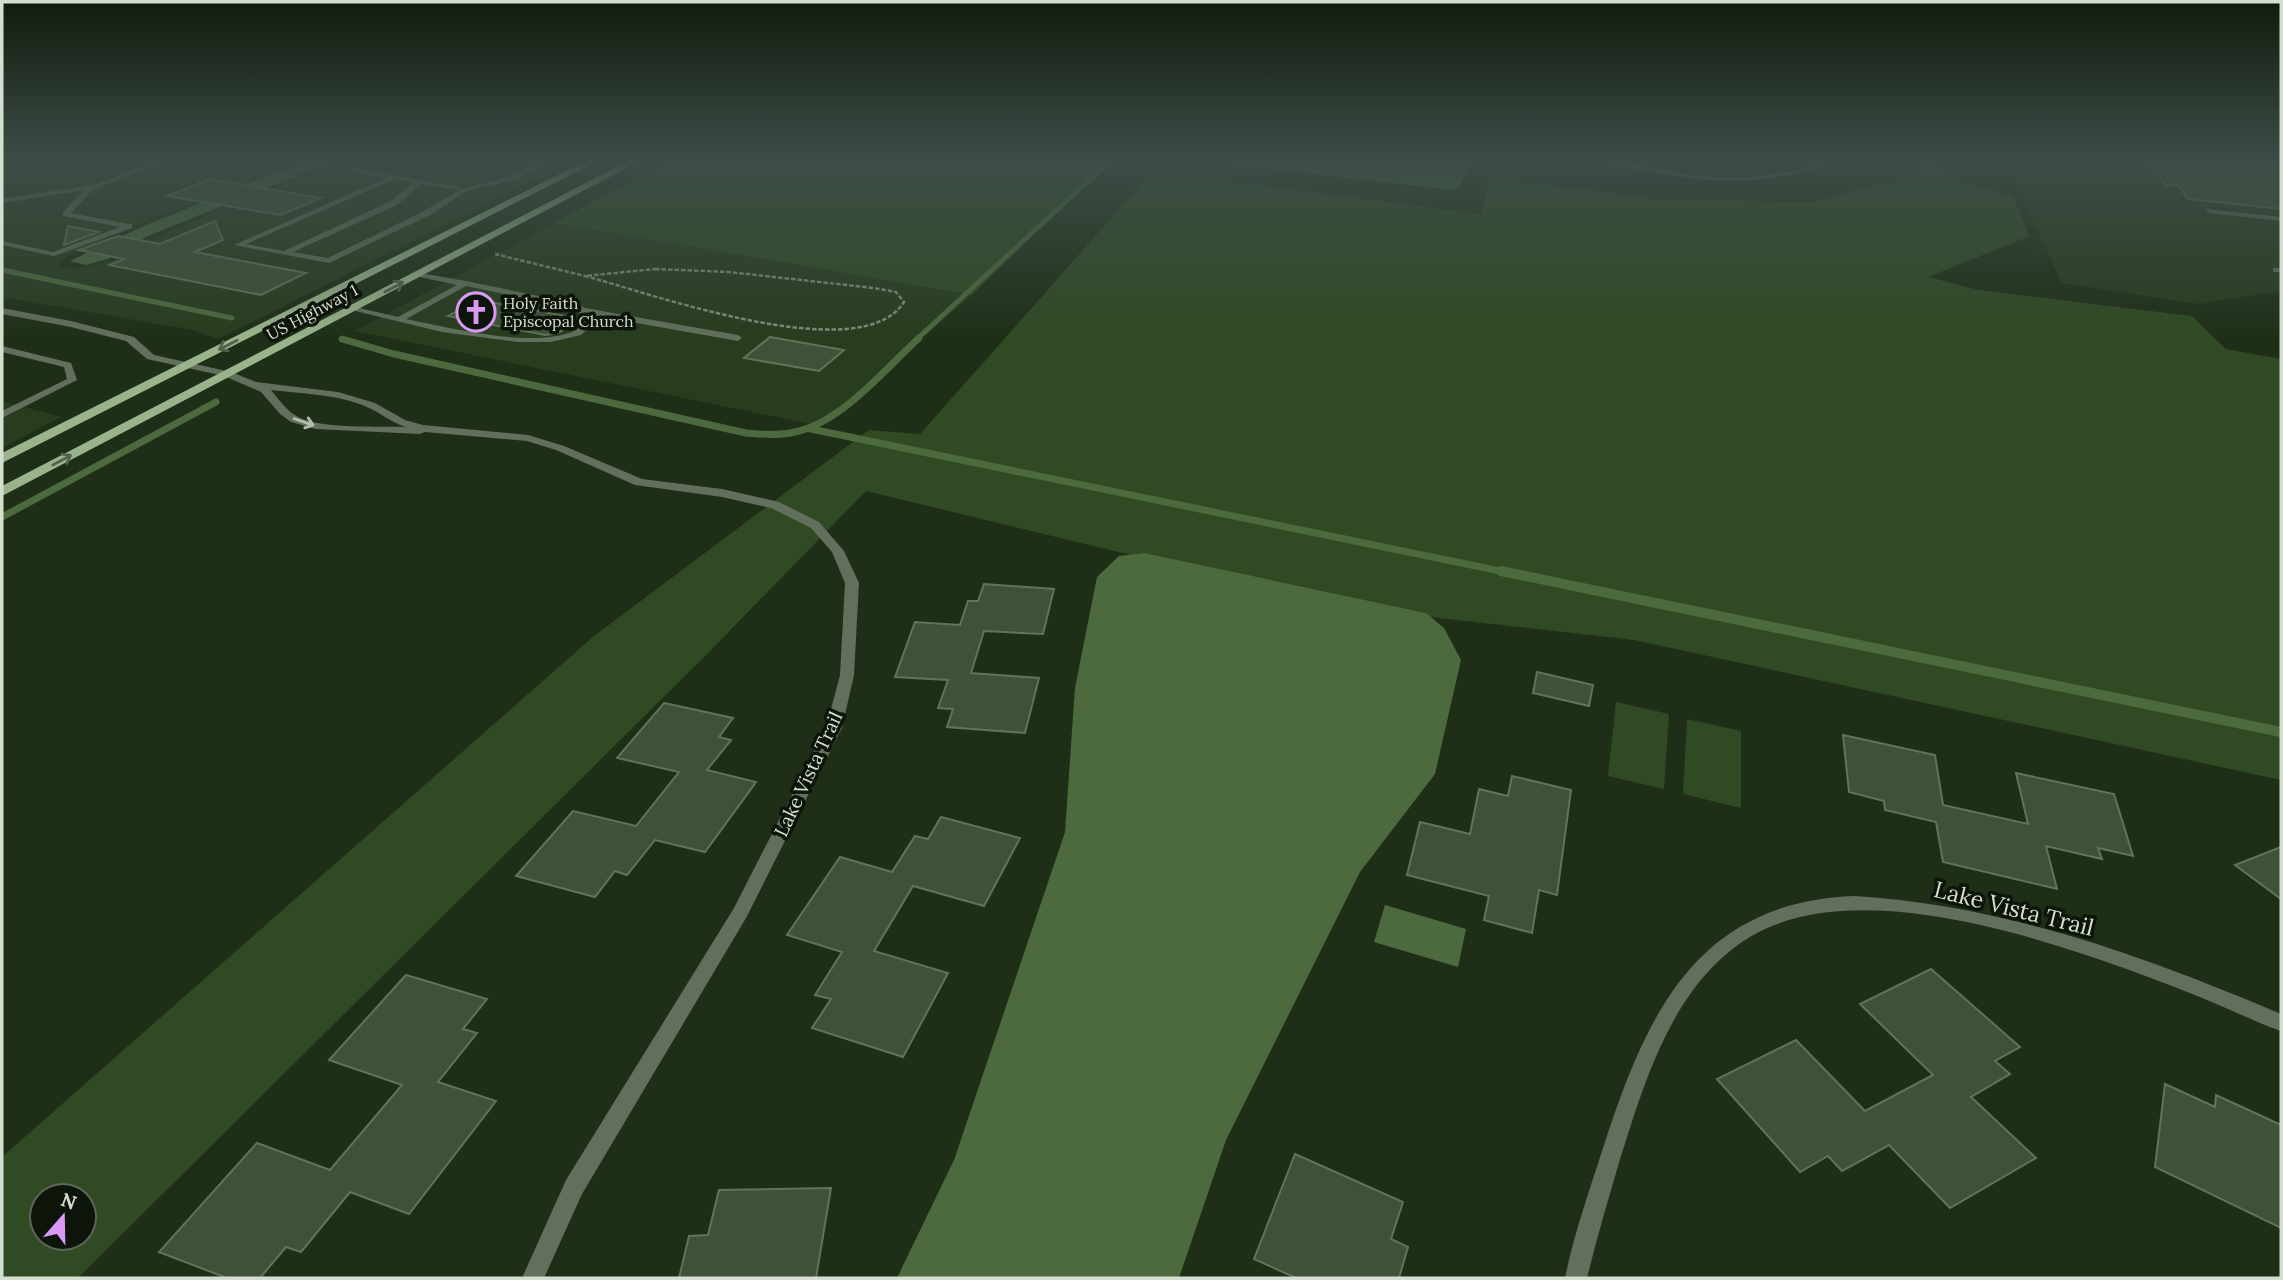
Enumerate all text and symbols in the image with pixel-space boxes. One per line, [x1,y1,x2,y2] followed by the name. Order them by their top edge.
[383,279,404,293] one-way arrow
[263,280,361,344] street label: US Highway 1
[455,291,497,333] church icon: Holy Faith Episcopal Church
[503,293,634,331] place label: Holy Faith Episcopal Church
[218,338,239,352] one-way arrow
[292,417,314,429] one-way arrow
[51,453,72,467] one-way arrow
[769,708,847,840] street label: Lake Vista Trail
[1931,874,2097,942] street label: Lake Vista Trail
[28,1182,98,1252] north arrow
[58,1187,80,1215] text: N

